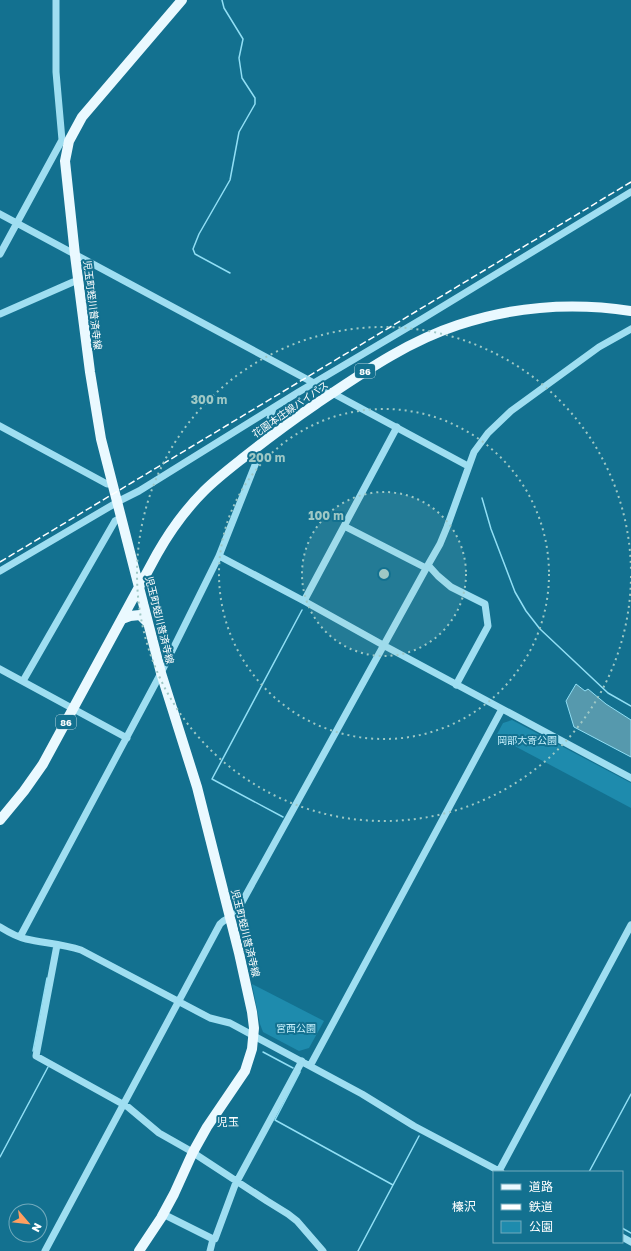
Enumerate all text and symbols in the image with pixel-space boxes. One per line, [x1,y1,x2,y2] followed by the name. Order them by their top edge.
[82,260,104,350] street label: 児玉町蛭川普済寺線
[355,364,375,378] road number: 86
[250,378,330,440] street label: 花園本庄線バイパス
[191,392,227,407] text: 300 m
[249,450,285,465] text: 200 m
[308,508,344,523] text: 100 m
[377,567,391,581] centre of rings
[143,575,177,665] street label: 児玉町蛭川普済寺線
[56,715,76,729] road number: 86
[497,734,557,746] park label: 岡部大寄公園
[229,888,263,978] street label: 児玉町蛭川普済寺線
[276,1022,316,1034] park label: 宮西公園
[217,1115,239,1128] district label: 児玉
[493,1171,623,1243] legend
[529,1179,553,1194] text: 道路
[452,1199,476,1214] district label: 榛沢
[529,1199,553,1214] text: 鉄道
[8,1203,48,1243] north arrow
[529,1219,553,1234] text: 公園
[30,1221,45,1235] text: N

